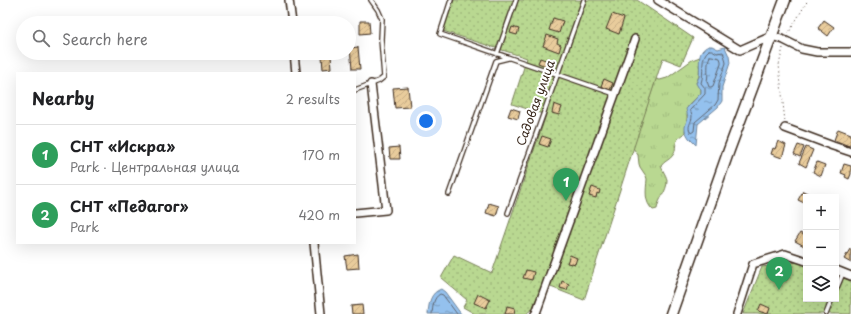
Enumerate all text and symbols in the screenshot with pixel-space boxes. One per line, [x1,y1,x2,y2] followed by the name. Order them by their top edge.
[16,16,356,60] search box
[30,27,52,49] icon: search
[62,27,148,50] text: Search here
[511,57,559,148] street label: Садовая улица
[32,85,94,111] text: Nearby
[286,89,340,108] text: 2 results
[416,111,436,131] your location
[70,134,175,157] text: СНТ «Искра»
[42,145,48,164] text: 1
[302,145,340,164] text: 170 m
[70,157,239,176] text: Park · Центральная улица
[553,168,579,201] pin: 1
[70,194,188,217] text: СНТ «Педагог»
[803,194,839,302] map controls
[803,194,839,230] button: +
[40,205,50,224] text: 2
[298,205,340,224] text: 420 m
[70,217,99,236] text: Park
[803,230,839,266] button: −
[766,257,792,290] pin: 2
[803,266,839,302] button: layers

